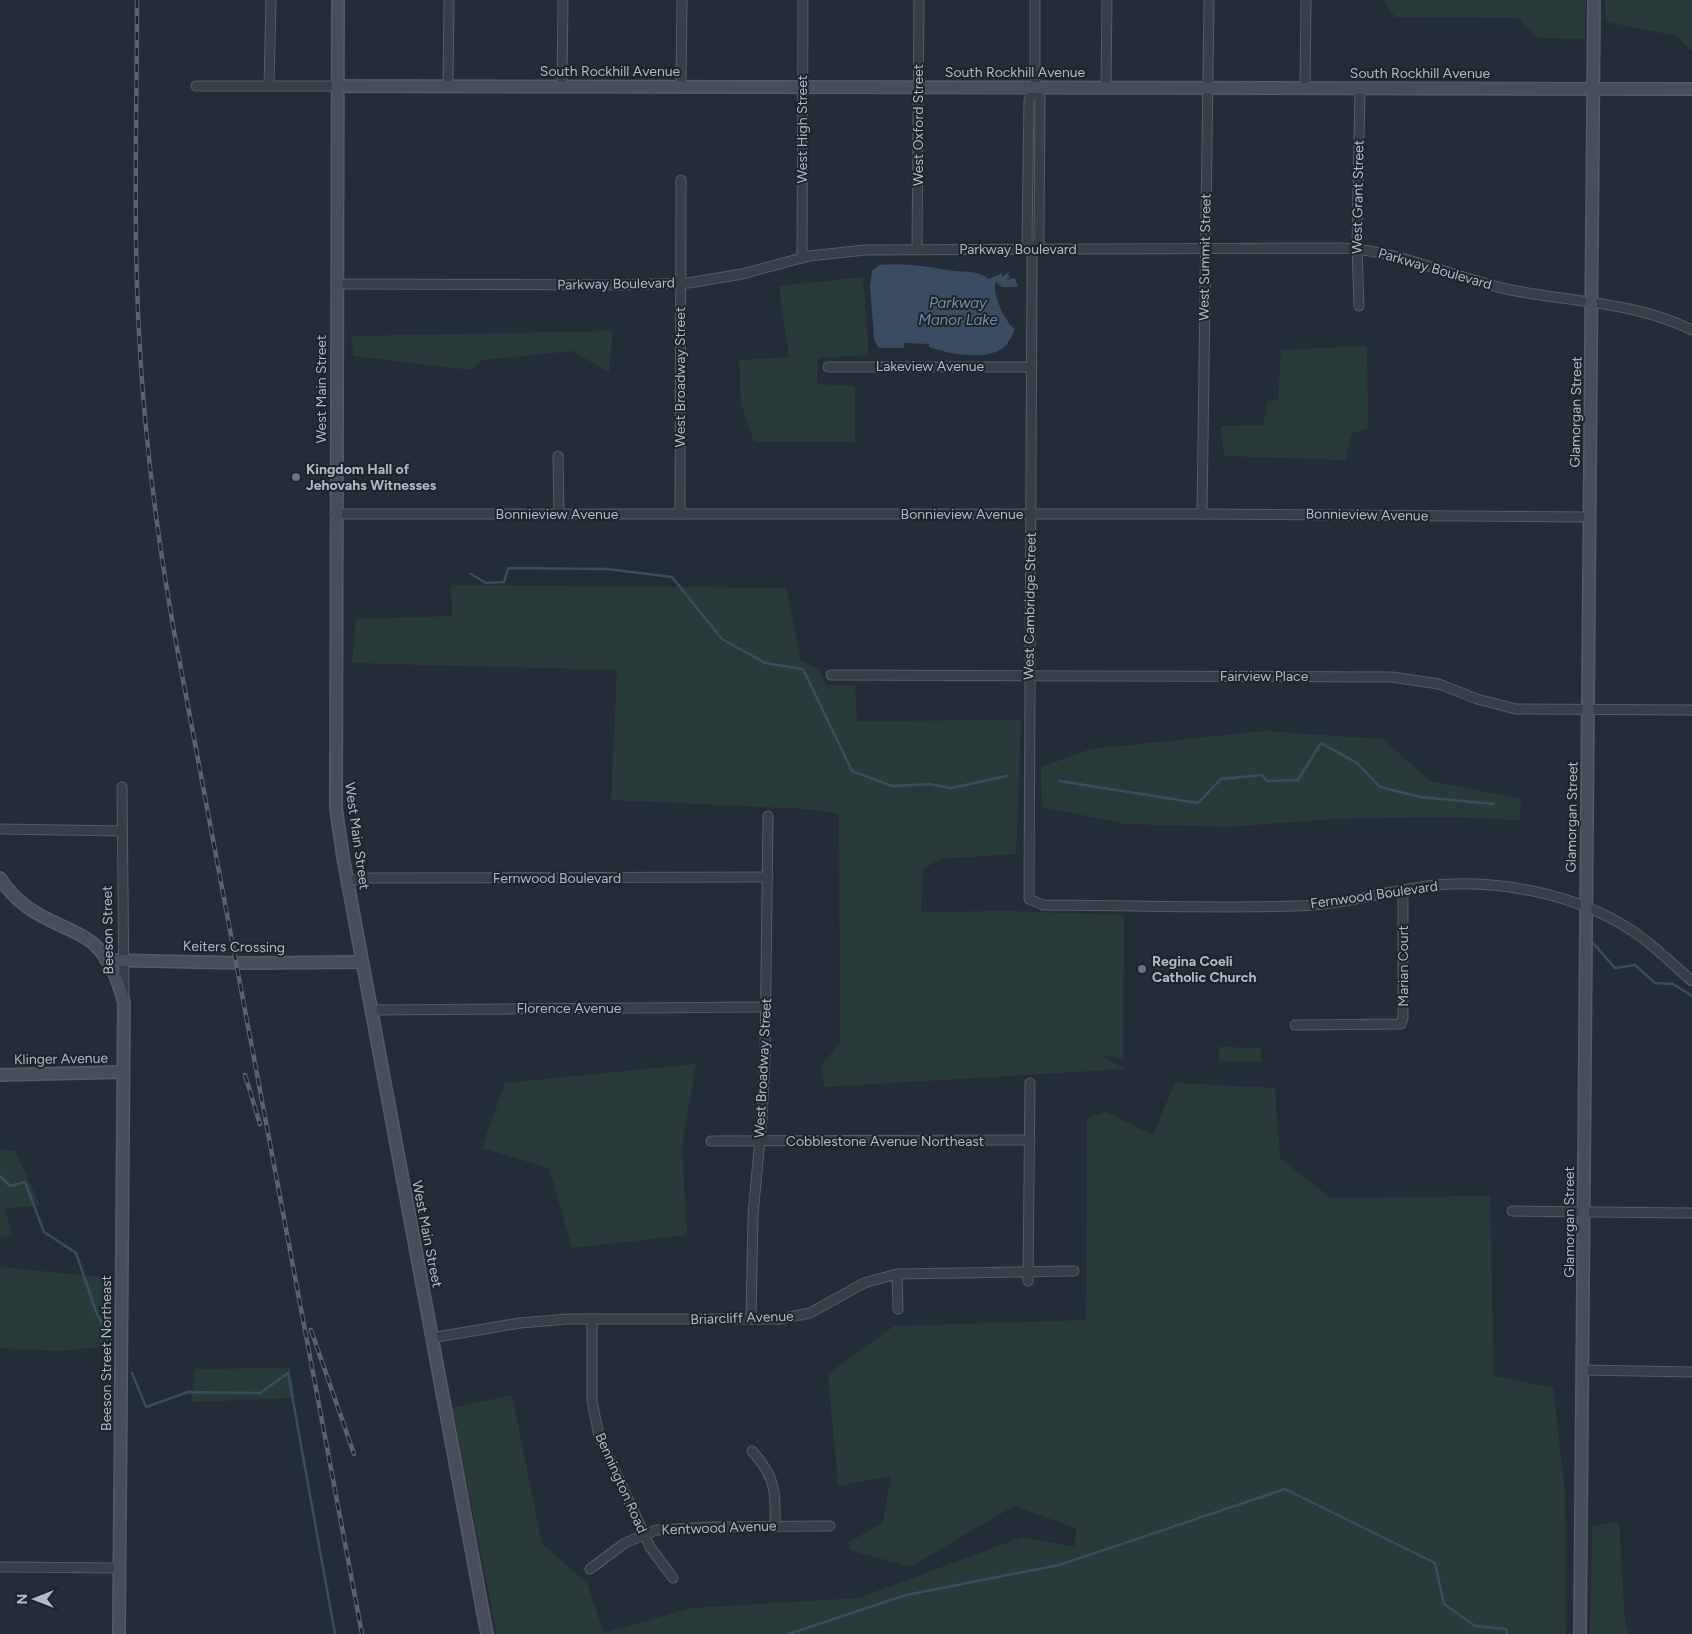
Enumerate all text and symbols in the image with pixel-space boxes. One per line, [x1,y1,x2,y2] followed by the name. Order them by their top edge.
[540,63,681,80] street label: South Rockhill Avenue
[910,64,927,186] street label: West Oxford Street
[945,64,1086,81] street label: South Rockhill Avenue
[1350,65,1491,82] street label: South Rockhill Avenue
[794,75,811,183] street label: West High Street
[1349,140,1367,254] street label: West Grant Street
[1195,193,1215,321] street label: West Summit Street
[959,241,1077,258] street label: Parkway Boulevard
[1376,245,1494,293] street label: Parkway Boulevard
[557,274,675,294] street label: Parkway Boulevard
[918,294,998,329] water label: Parkway Manor Lake
[672,307,689,447] street label: West Broadway Street
[313,335,330,443] street label: West Main Street
[1567,356,1585,468] street label: Glamorgan Street
[876,358,984,375] street label: Lakeview Avenue
[306,461,437,494] place label: Kingdom Hall of Jehovahs Witnesses
[290,471,302,483] marker: Kingdom Hall of Jehovahs Witnesses
[1305,505,1429,525] street label: Bonnieview Avenue
[496,506,619,523] street label: Bonnieview Avenue
[901,506,1024,523] street label: Bonnieview Avenue
[1020,532,1040,680] street label: West Cambridge Street
[1220,668,1309,685] street label: Fairview Place
[1563,761,1581,873] street label: Glamorgan Street
[341,781,373,891] street label: West Main Street
[493,870,621,887] street label: Fernwood Boulevard
[1309,878,1439,912] street label: Fernwood Boulevard
[99,885,117,975] street label: Beeson Street
[1395,925,1412,1007] street label: Marian Court
[183,938,285,956] street label: Keiters Crossing
[1152,953,1256,986] place label: Regina Coeli Catholic Church
[1136,963,1148,975] marker: Regina Coeli Catholic Church
[751,997,775,1139] street label: West Broadway Street
[516,1000,622,1017] street label: Florence Avenue
[14,1050,109,1068] street label: Klinger Avenue
[786,1133,984,1150] street label: Cobblestone Avenue Northeast
[1561,1166,1578,1278] street label: Glamorgan Street
[408,1179,446,1289] street label: West Main Street
[98,1275,115,1431] street label: Beeson Street Northeast
[690,1308,794,1328] street label: Briarcliff Avenue
[591,1430,651,1536] street label: Bennington Road
[661,1517,777,1539] street label: Kentwood Avenue
[10,1574,60,1624] north arrow
[14,1594,31,1604] text: N

